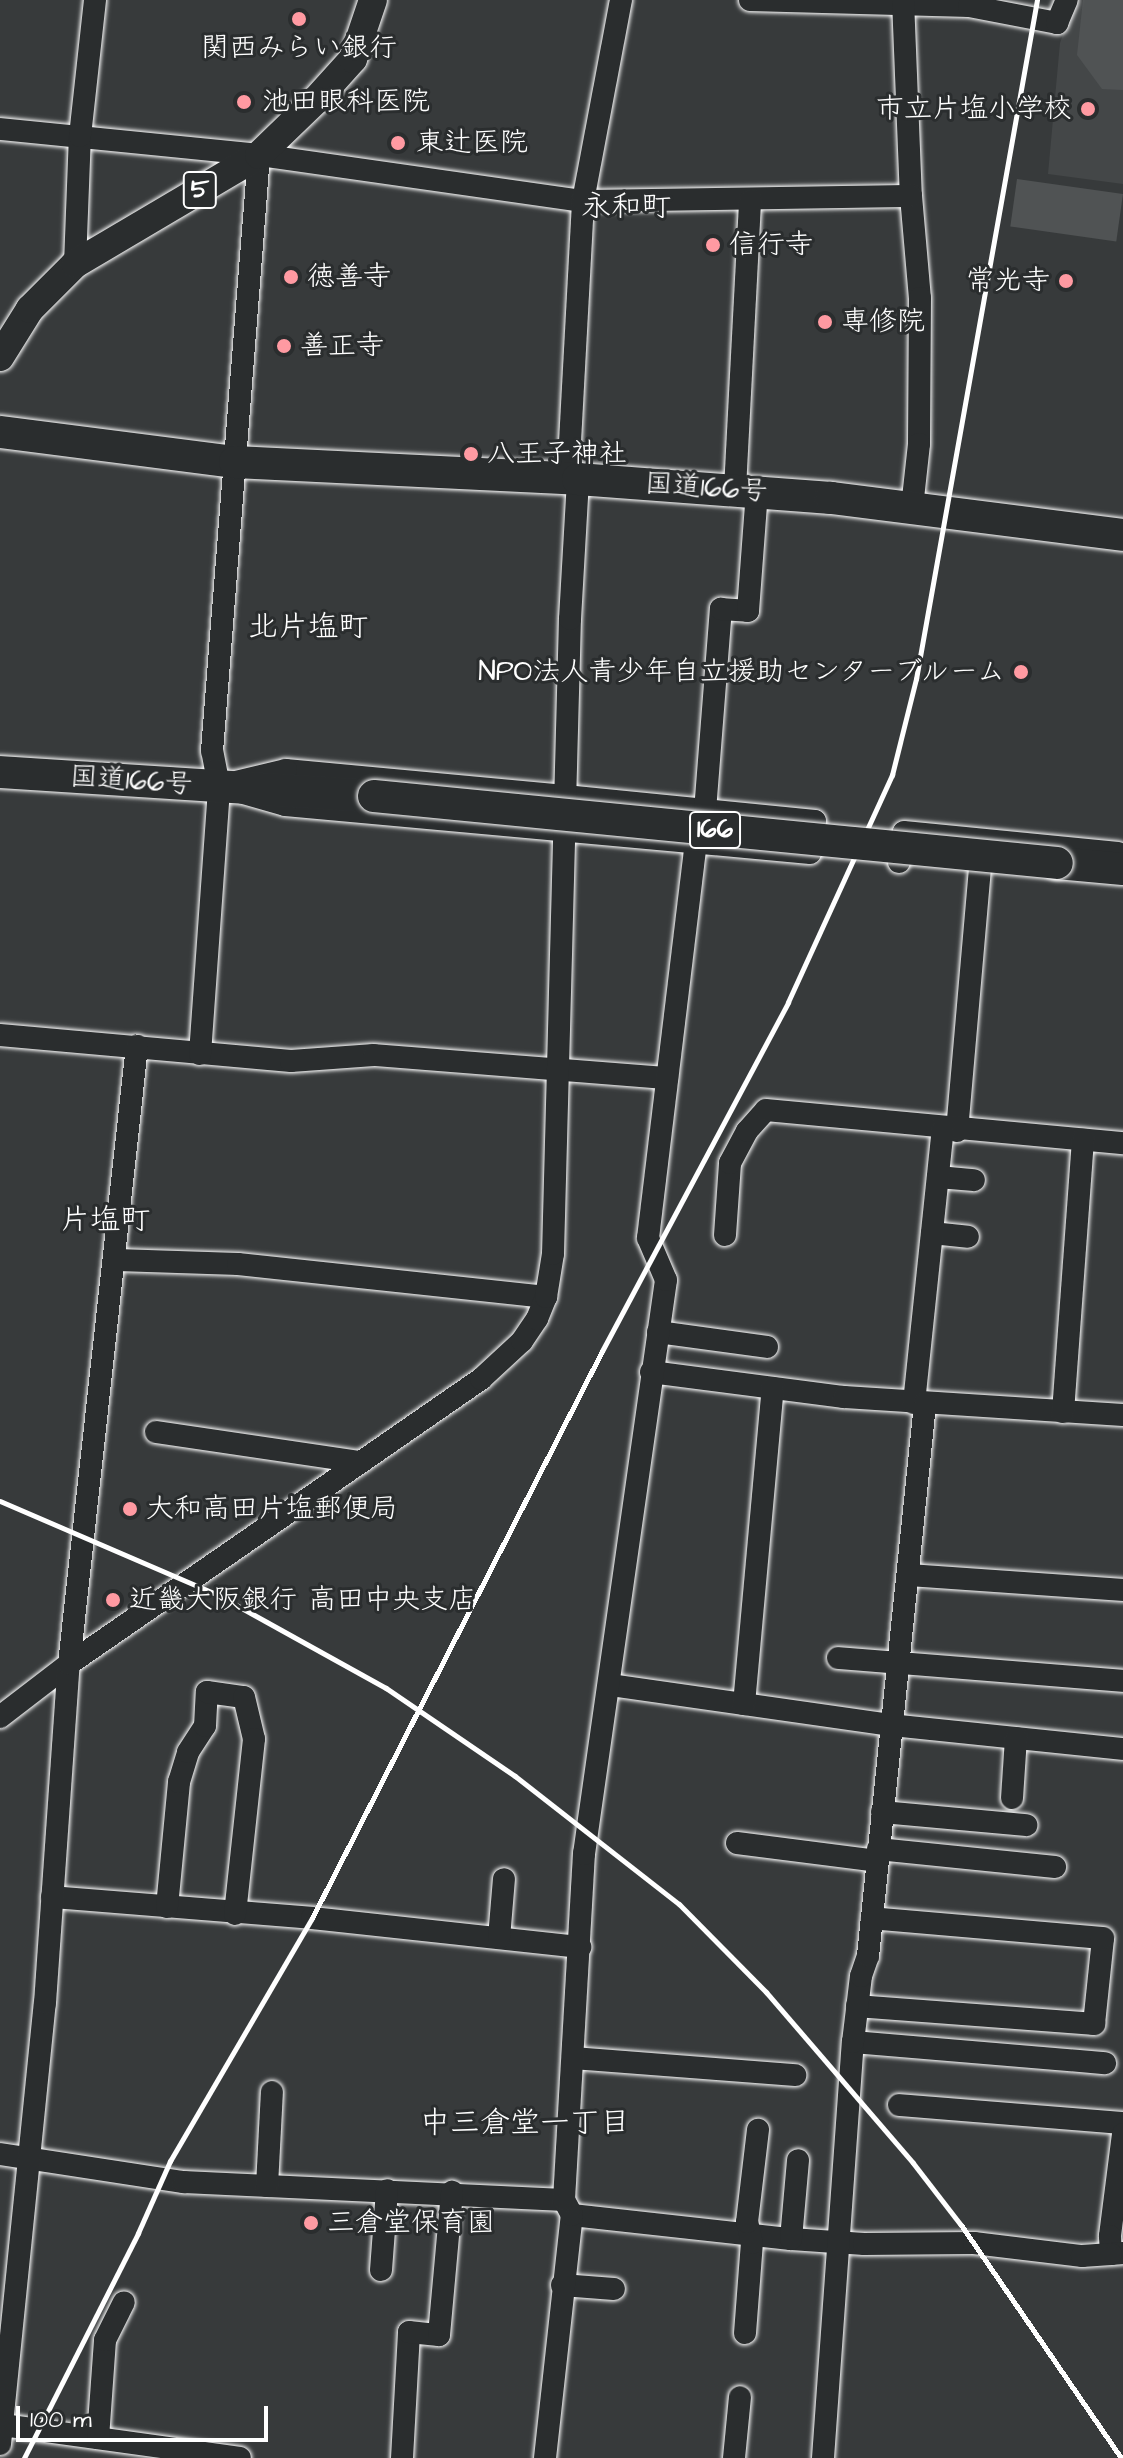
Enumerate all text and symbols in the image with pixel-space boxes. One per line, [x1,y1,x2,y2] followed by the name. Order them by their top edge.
[290,10,308,28] marker: 関西みらい銀行
[201,31,397,65] place label: 関西みらい銀行
[262,85,430,119] place label: 池田眼科医院
[233,91,255,113] marker: 池田眼科医院
[876,92,1072,126] place label: 市立片塩小学校
[1079,100,1097,118] marker: 市立片塩小学校
[416,126,528,160] place label: 東辻医院
[387,132,409,154] marker: 東辻医院
[182,168,218,212] road number: 5
[581,189,671,225] district label: 永和町
[729,228,813,262] place label: 信行寺
[704,236,722,254] marker: 信行寺
[307,260,391,294] place label: 徳善寺
[966,264,1050,298] place label: 常光寺
[282,268,300,286] marker: 徳善寺
[1057,272,1075,290] marker: 常光寺
[841,305,925,339] place label: 専修院
[816,313,834,331] marker: 専修院
[300,329,384,363] place label: 善正寺
[275,337,293,355] marker: 善正寺
[487,437,627,471] place label: 八王子神社
[462,445,480,463] marker: 八王子神社
[644,467,768,509] street label: 国道166号
[248,609,368,645] district label: 北片塩町
[474,655,1005,689] place label: NPO法人青少年自立援助センターブルーム
[1012,663,1030,681] marker: NPO法人青少年自立援助センターブルーム
[69,760,193,802] street label: 国道166号
[689,808,741,852] road number: 166
[60,1202,150,1238] district label: 片塩町
[146,1492,398,1526] place label: 大和高田片塩郵便局
[121,1500,139,1518] marker: 大和高田片塩郵便局
[129,1583,476,1617] place label: 近畿大阪銀行 高田中央支店
[104,1591,122,1609] marker: 近畿大阪銀行 高田中央支店
[420,2105,630,2141] district label: 中三倉堂一丁目
[327,2206,495,2240] place label: 三倉堂保育園
[302,2214,320,2232] marker: 三倉堂保育園
[20,2390,272,2440] scale bar
[30,2403,92,2437] text: 100 m

